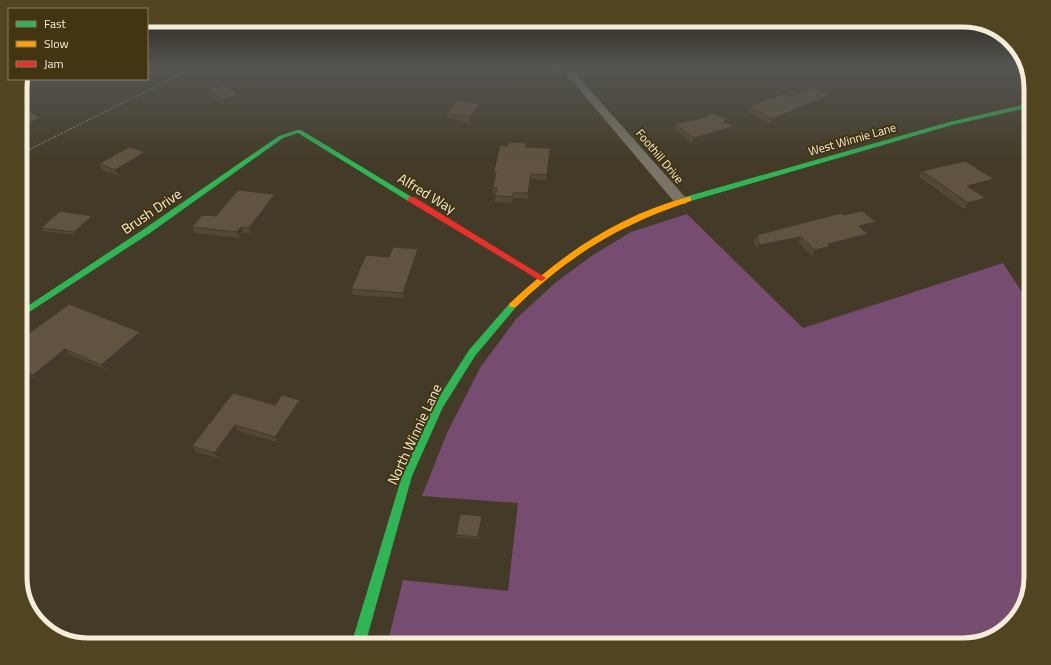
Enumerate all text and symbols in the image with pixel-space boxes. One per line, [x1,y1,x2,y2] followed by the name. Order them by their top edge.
[8,8,148,80] legend
[44,14,67,33] text: Fast
[44,34,69,53] text: Slow
[44,54,64,73] text: Jam
[806,117,898,161] street label: West Winnie Lane
[631,124,689,188] street label: Foothill Drive
[394,167,460,219] street label: Alfred Way
[117,183,185,239] street label: Brush Drive
[381,380,447,488] street label: North Winnie Lane

